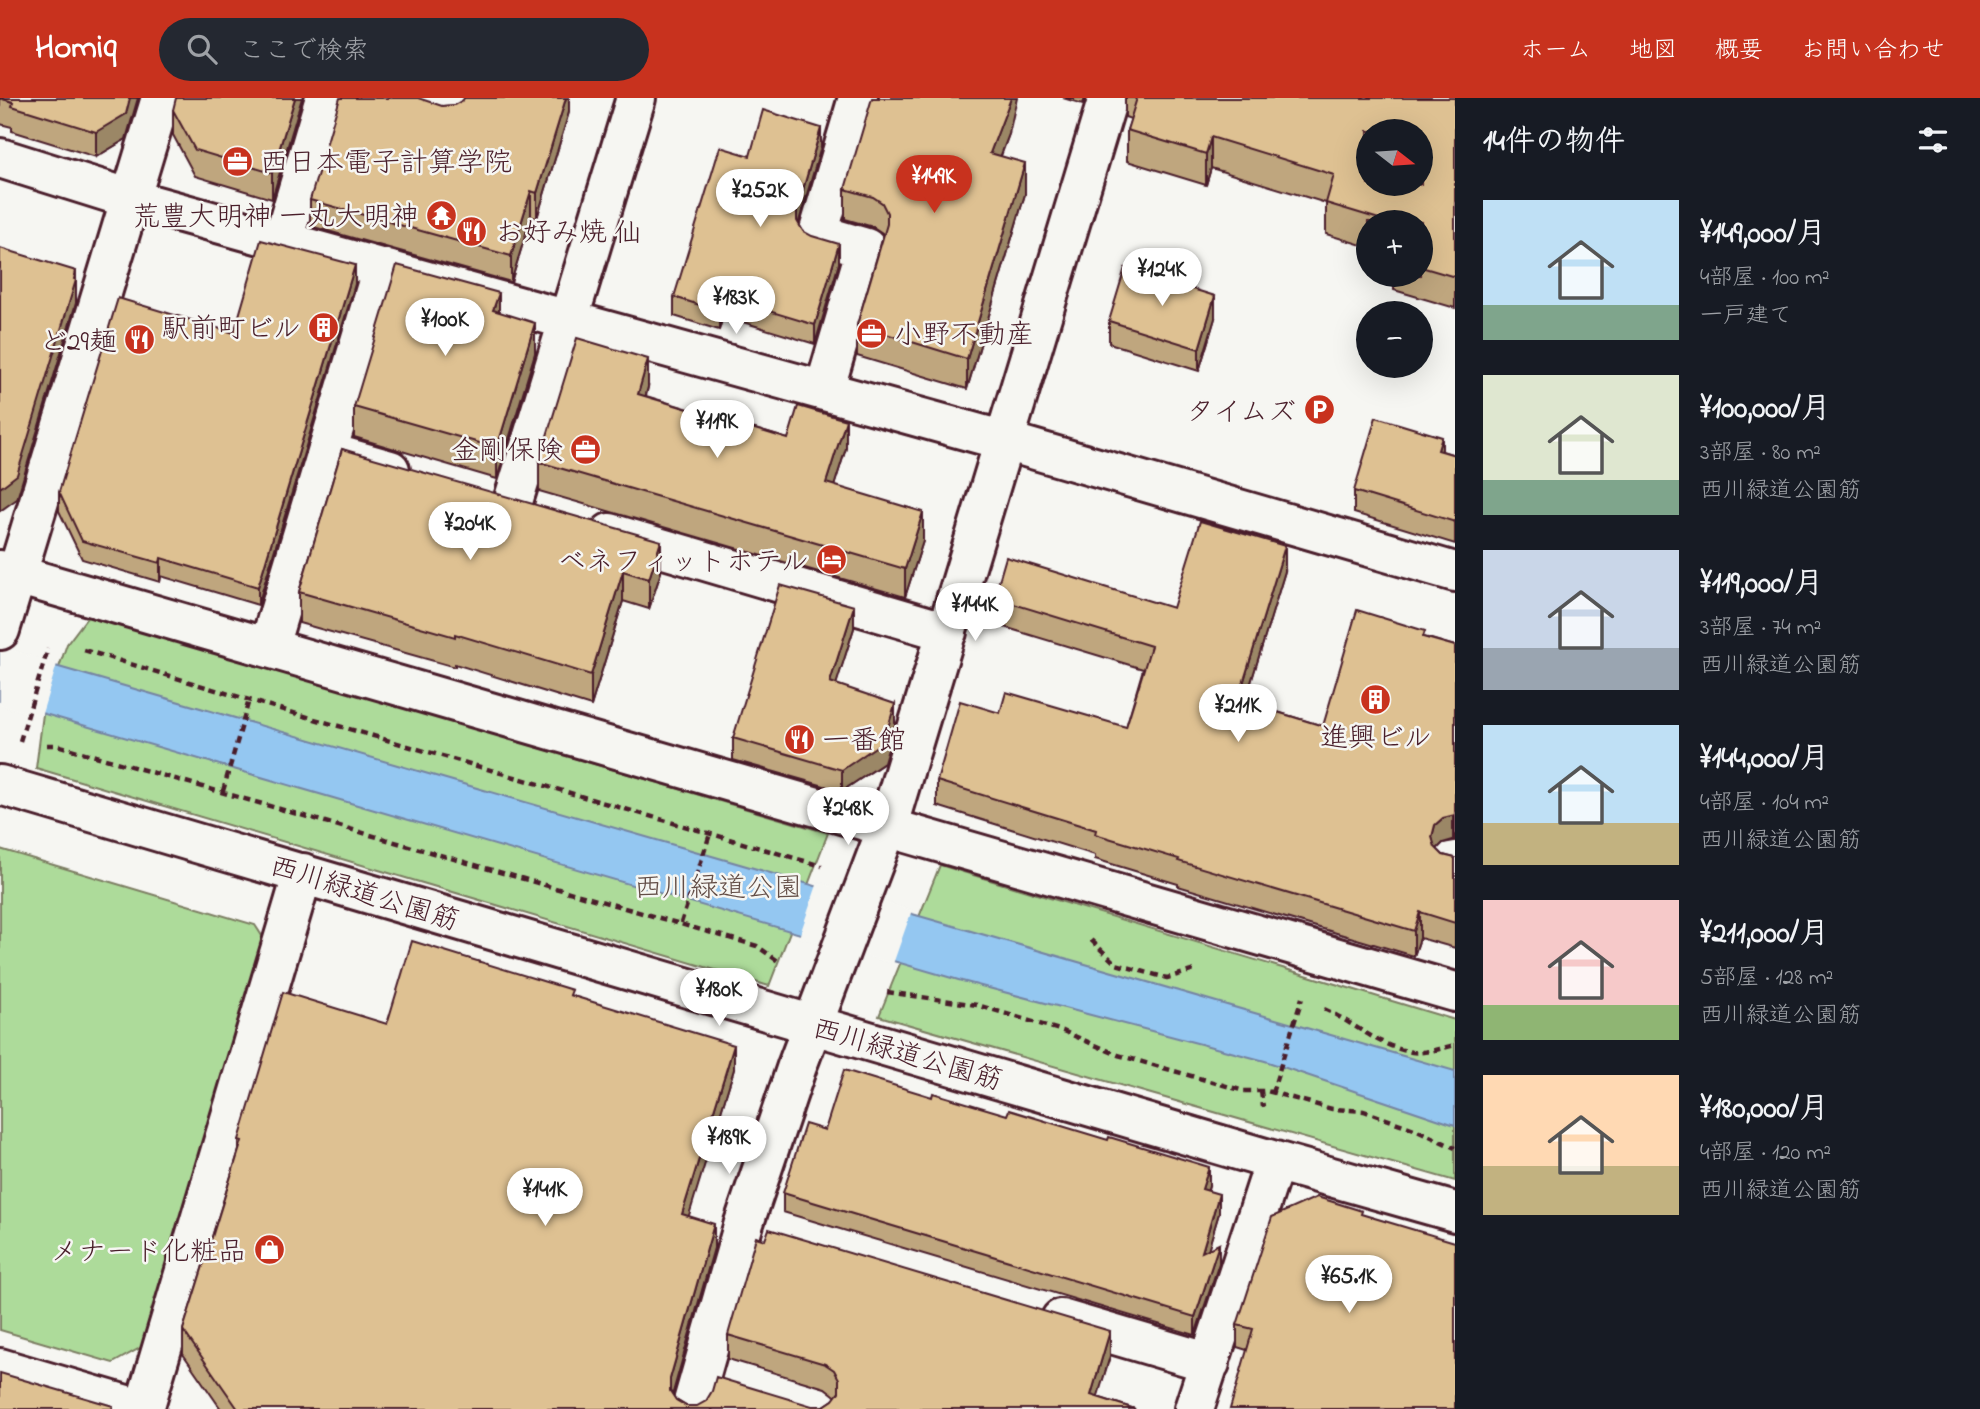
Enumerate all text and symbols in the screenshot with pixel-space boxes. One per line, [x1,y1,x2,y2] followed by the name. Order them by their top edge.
[159,18,649,81] search box
[35,25,117,73] text: Homiq
[183,30,221,68] icon: search
[239,33,369,71] text: ここで検索
[1520,34,1591,69] text: ホーム
[1629,34,1677,69] text: 地図
[1715,34,1763,69] text: 概要
[1801,34,1945,69] text: お問い合わせ
[1356,119,1433,196] north arrow
[1356,119,1433,378] map controls
[1483,121,1625,165] text: 14件の物件
[1914,121,1952,159] icon: filters
[220,144,254,178] office icon: 西日本電子計算学院
[260,144,512,185] place label: 西日本電子計算学院
[885,156,983,215] pin: ¥149K
[912,161,956,194] text: ¥149K
[711,170,809,229] pin: ¥252K
[732,175,788,208] text: ¥252K
[132,198,419,239] place label: 荒豊大明神 一丸大明神
[425,198,459,232] temple icon: 荒豊大明神 一丸大明神
[1356,210,1433,287] button: +
[1700,213,1826,257] text: ¥149,000/月
[455,214,489,248] restaurant icon: お好み焼 仙
[495,214,642,255] place label: お好み焼 仙
[1539,228,1623,312] icon: home
[1113,248,1211,308] pin: ¥124K
[1138,254,1186,287] text: ¥124K
[1700,262,1830,295] text: 4部屋 · 100 m²
[687,276,785,336] pin: ¥183K
[713,282,759,315] text: ¥183K
[396,299,494,358] pin: ¥100K
[1700,300,1792,333] text: 一戸建て
[1356,301,1433,378] button: −
[421,304,469,337] text: ¥100K
[162,310,301,351] place label: 駅前町ビル
[307,310,341,344] building icon: 駅前町ビル
[854,316,888,350] office icon: 小野不動産
[894,316,1034,357] place label: 小野不動産
[39,323,117,364] place label: ど29麺
[123,323,157,357] restaurant icon: ど29麺
[1700,388,1831,432] text: ¥100,000/月
[1186,393,1296,434] place label: タイムズ
[1302,393,1336,427] parking icon: タイムズ
[668,400,766,460] pin: ¥119K
[1539,403,1623,487] icon: home
[696,406,738,439] text: ¥119K
[451,432,563,473] place label: 金剛保険
[569,432,603,466] office icon: 金剛保険
[1700,437,1821,470] text: 3部屋 · 80 m²
[1700,475,1861,508] text: 西川緑道公園筋
[421,503,519,562] pin: ¥204K
[445,508,495,541] text: ¥204K
[558,543,809,584] place label: ベネフィットホテル
[815,543,849,577] hotel icon: ベネフィットホテル
[1700,563,1823,607] text: ¥119,000/月
[1539,578,1623,662] icon: home
[926,584,1024,643] pin: ¥144K
[952,589,998,622] text: ¥144K
[1700,612,1821,645] text: 3部屋 · 74 m²
[1700,650,1861,683] text: 西川緑道公園筋
[1359,682,1393,716] building icon: 進興ビル
[1189,684,1287,744] pin: ¥211K
[1215,690,1261,723] text: ¥211K
[1320,719,1432,760] place label: 進興ビル
[782,722,816,756] restaurant icon: 一番館
[822,722,906,763] place label: 一番館
[1700,738,1829,782] text: ¥144,000/月
[1539,753,1623,837] icon: home
[1700,787,1829,820] text: 4部屋 · 104 m²
[799,788,897,847] pin: ¥248K
[823,793,873,826] text: ¥248K
[1700,825,1861,858] text: 西川緑道公園筋
[264,847,464,944] street label: 西川緑道公園筋
[634,869,802,910] park label: 西川緑道公園
[1700,913,1829,957] text: ¥211,000/月
[1539,928,1623,1012] icon: home
[1700,962,1833,995] text: 5部屋 · 128 m²
[670,968,768,1028] pin: ¥180K
[696,974,742,1007] text: ¥180K
[1700,1000,1861,1033] text: 西川緑道公園筋
[807,1010,1007,1103] street label: 西川緑道公園筋
[1700,1088,1829,1132] text: ¥180,000/月
[1539,1103,1623,1187] icon: home
[680,1116,778,1176] pin: ¥189K
[708,1122,751,1155] text: ¥189K
[1700,1137,1831,1170] text: 4部屋 · 120 m²
[496,1168,594,1228] pin: ¥141K
[523,1174,567,1207] text: ¥141K
[1700,1175,1861,1208] text: 西川緑道公園筋
[50,1233,246,1274] place label: メナード化粧品
[252,1233,286,1267] shop icon: メナード化粧品
[1292,1256,1406,1315] pin: ¥65.1K
[1321,1261,1377,1294] text: ¥65.1K

